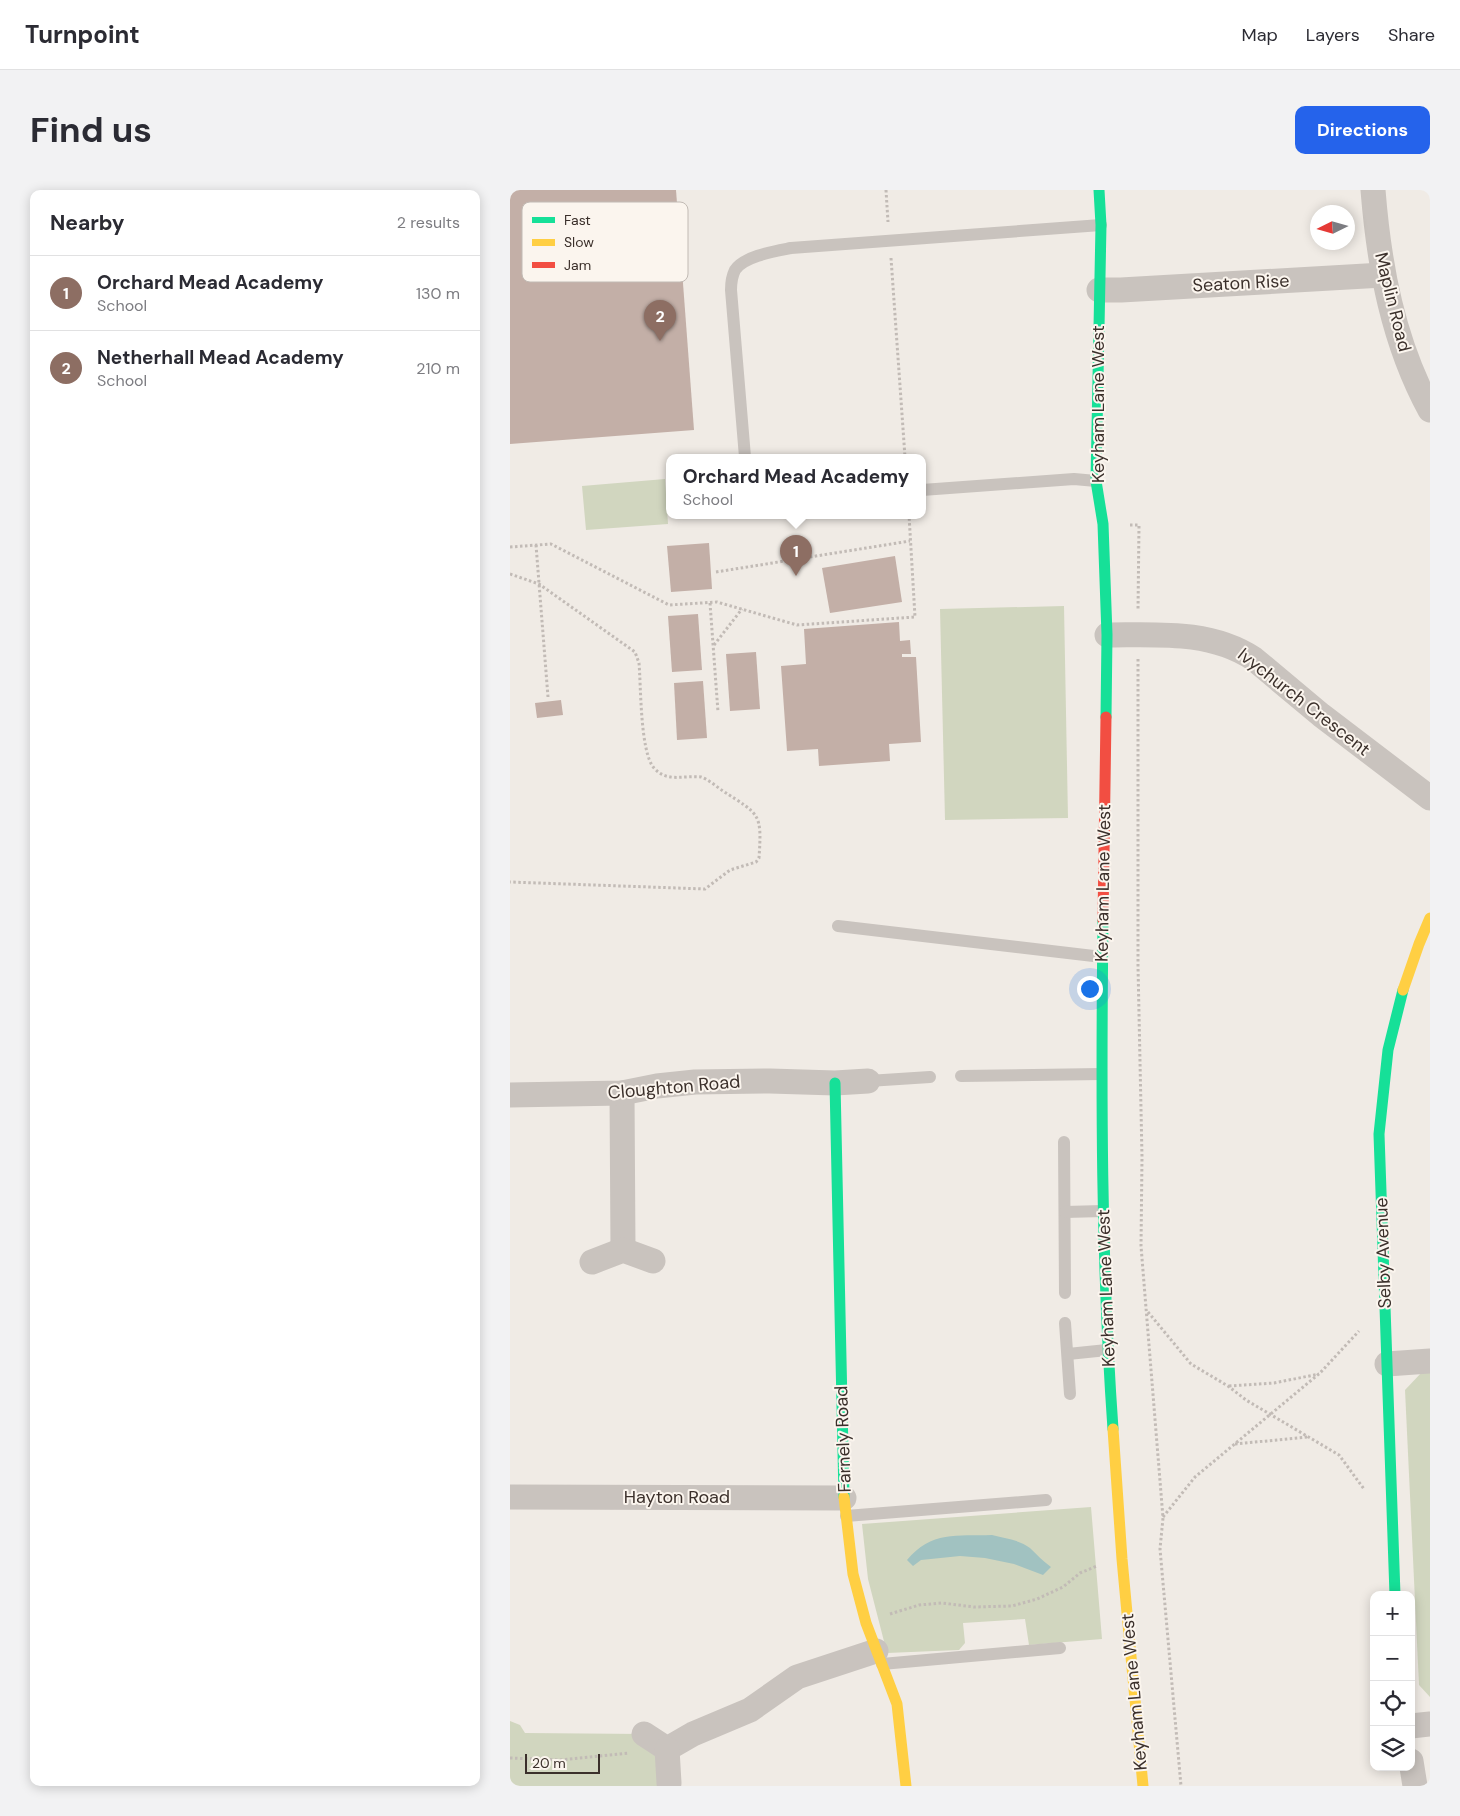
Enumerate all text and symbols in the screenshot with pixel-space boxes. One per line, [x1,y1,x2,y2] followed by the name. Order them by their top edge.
[25,19,140,50] text: Turnpoint
[1242,23,1278,47] text: Map
[1306,23,1360,47] text: Layers
[1388,23,1435,47] text: Share
[1295,106,1430,154] button: Directions
[30,107,152,153] text: Find us
[522,202,688,282] legend
[1310,205,1355,250] north arrow
[50,209,124,237] text: Nearby
[564,211,591,229] text: Fast
[397,212,460,233] text: 2 results
[564,233,594,251] text: Slow
[1369,250,1417,354] street label: Maplin Road
[564,256,591,274] text: Jam
[1192,268,1290,298] street label: Seaton Rise
[97,270,323,295] text: Orchard Mead Academy
[63,283,69,304] text: 1
[416,283,460,304] text: 130 m
[97,295,147,316] text: School
[644,300,676,341] pin: 2
[1086,325,1110,483] street label: Keyham Lane West
[97,345,344,370] text: Netherhall Mead Academy
[61,358,71,379] text: 2
[416,358,460,379] text: 210 m
[97,370,147,391] text: School
[666,454,926,519] popup
[683,464,909,489] text: Orchard Mead Academy
[683,489,733,510] text: School
[780,535,812,576] pin: 1
[1233,643,1375,761] street label: Ivychurch Crescent
[1090,804,1116,962] street label: Keyham Lane West
[1077,976,1103,1002] your location
[607,1069,741,1105] street label: Cloughton Road
[1369,1197,1397,1309] street label: Selby Avenue
[1091,1209,1121,1367] street label: Keyham Lane West
[829,1385,857,1493] street label: Farnely Road
[624,1485,730,1509] street label: Hayton Road
[1370,1591,1415,1771] map controls
[1370,1591,1415,1636] button: +
[1115,1612,1153,1772] street label: Keyham Lane West
[1370,1636,1415,1681] button: −
[1370,1681,1415,1726] button: locate
[1370,1726,1415,1771] button: layers
[525,1751,600,1774] scale bar
[532,1754,566,1772] text: 20 m

